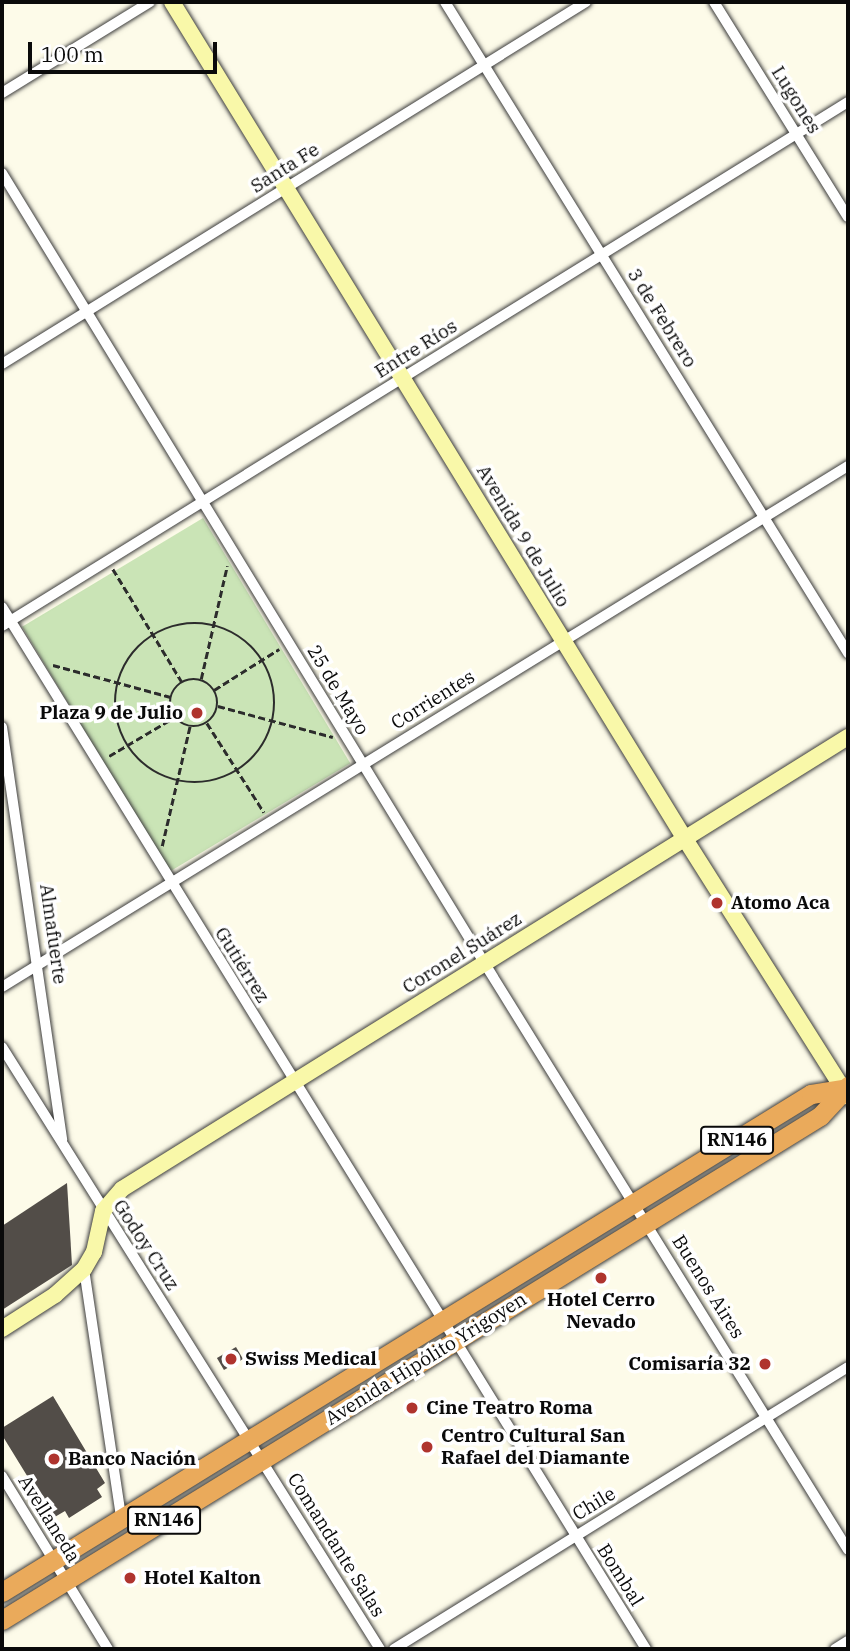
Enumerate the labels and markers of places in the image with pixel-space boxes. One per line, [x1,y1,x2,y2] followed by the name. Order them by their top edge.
[39,702,183,724] place label: Plaza 9 de Julio
[189,705,205,721] marker: Plaza 9 de Julio
[731,892,830,914] place label: Atomo Aca
[709,895,725,911] marker: Atomo Aca
[593,1270,609,1286] marker: Hotel Cerro Nevado
[547,1289,655,1333] place label: Hotel Cerro Nevado
[245,1348,377,1370] place label: Swiss Medical
[223,1351,239,1367] marker: Swiss Medical
[628,1353,751,1375] place label: Comisaría 32
[757,1356,773,1372] marker: Comisaría 32
[426,1397,593,1419] place label: Cine Teatro Roma
[404,1400,420,1416] marker: Cine Teatro Roma
[441,1425,630,1469] place label: Centro Cultural San Rafael del Diamante
[419,1439,435,1455] marker: Centro Cultural San Rafael del Diamante
[68,1448,196,1470] place label: Banco Nación
[46,1451,62,1467] marker: Banco Nación
[144,1567,261,1589] place label: Hotel Kalton
[122,1570,138,1586] marker: Hotel Kalton

